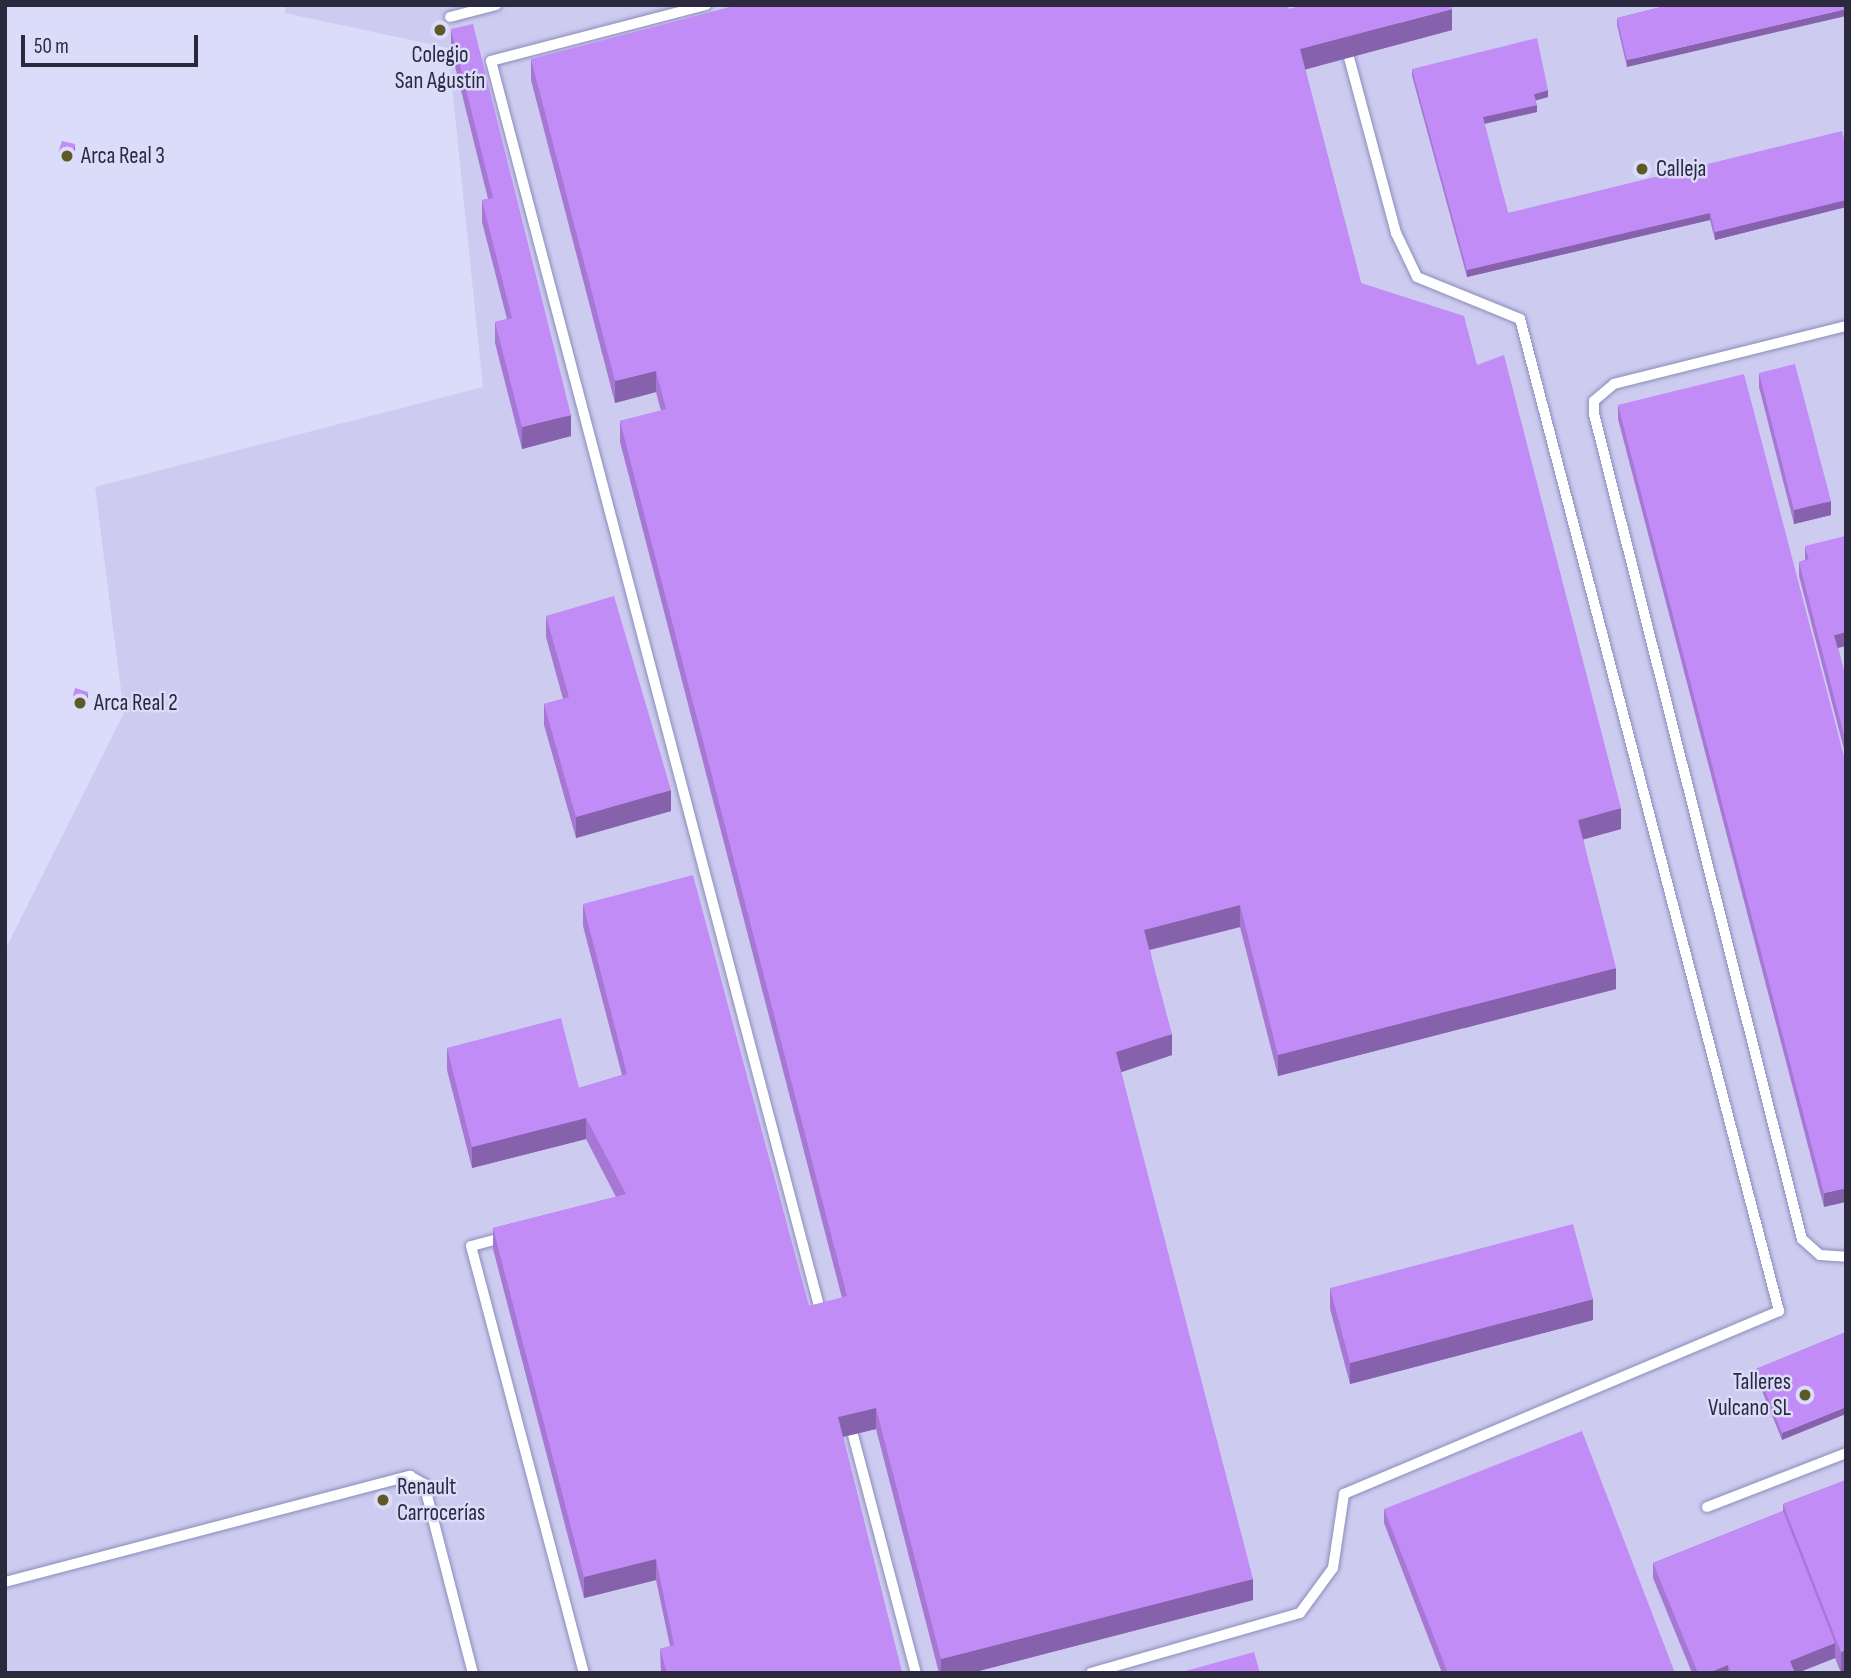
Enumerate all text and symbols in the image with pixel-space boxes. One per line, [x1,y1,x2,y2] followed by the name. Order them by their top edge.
[24,21,201,65] scale bar
[432,22,448,38] marker: Colegio San Agustín
[34,34,69,59] text: 50 m
[395,41,485,95] place label: Colegio San Agustín
[81,142,165,170] place label: Arca Real 3
[59,148,75,164] marker: Arca Real 3
[1656,155,1706,183] place label: Calleja
[1634,161,1650,177] marker: Calleja
[94,689,178,717] place label: Arca Real 2
[72,695,88,711] marker: Arca Real 2
[1708,1368,1791,1422] place label: Talleres Vulcano SL
[1797,1387,1813,1403] marker: Talleres Vulcano SL
[397,1473,485,1527] place label: Renault Carrocerías
[375,1492,391,1508] marker: Renault Carrocerías

